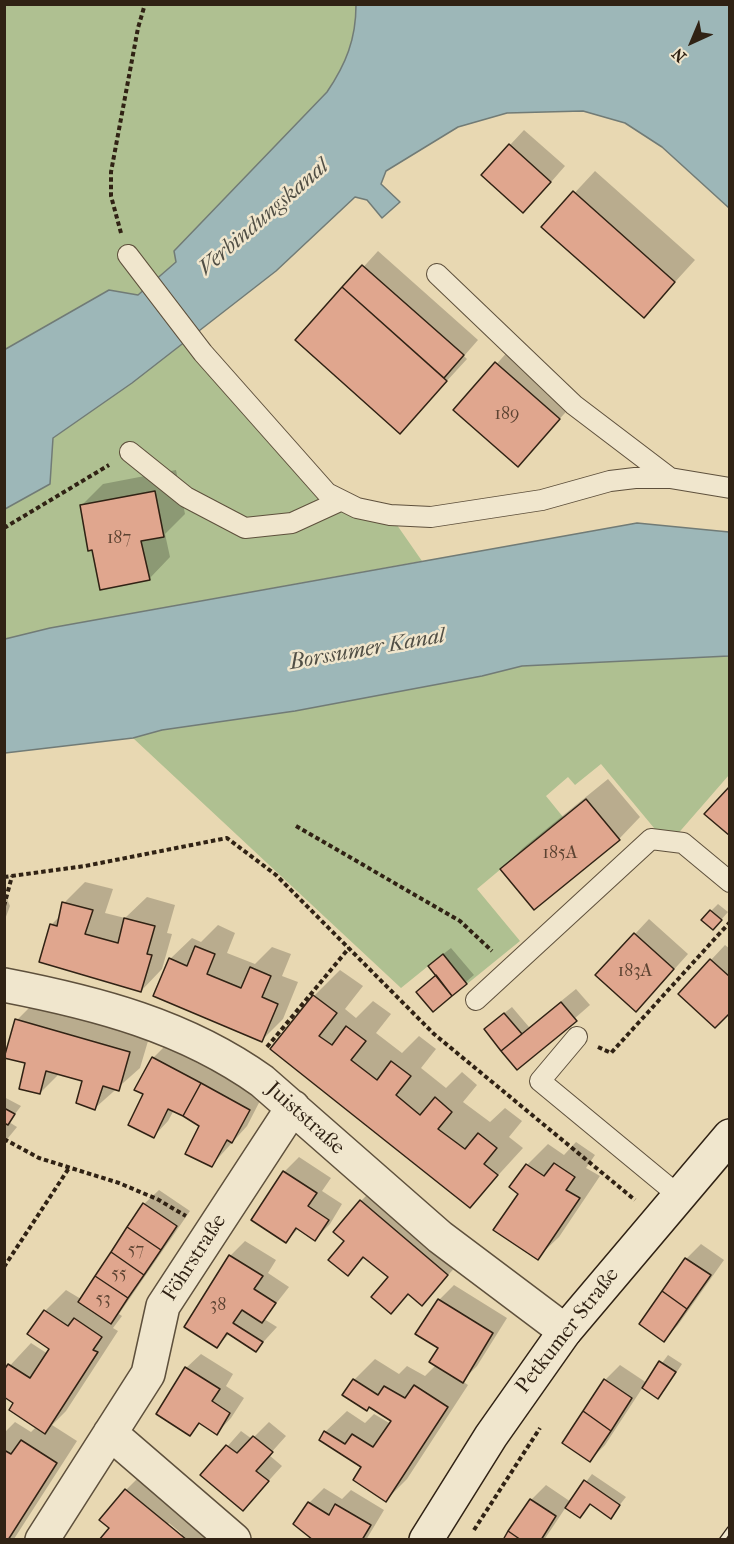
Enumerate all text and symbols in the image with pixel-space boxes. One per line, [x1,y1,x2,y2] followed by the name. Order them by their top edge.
[662,12,722,72] north arrow
[668,44,690,66] text: N
[193,154,335,282] water label: Verbindungskanal
[495,404,519,426] house number: 189
[107,528,131,550] house number: 187
[287,623,447,677] water label: Borssumer Kanal
[543,843,577,865] house number: 185A
[618,961,652,983] house number: 183A
[261,1077,349,1161] street label: Juiststraße
[158,1210,232,1306] street label: Föhrstraße
[128,1240,144,1262] house number: 57
[511,1263,625,1399] street label: Petkumer Straße
[111,1264,127,1286] house number: 55
[95,1289,111,1311] house number: 53
[210,1295,226,1317] house number: 38

